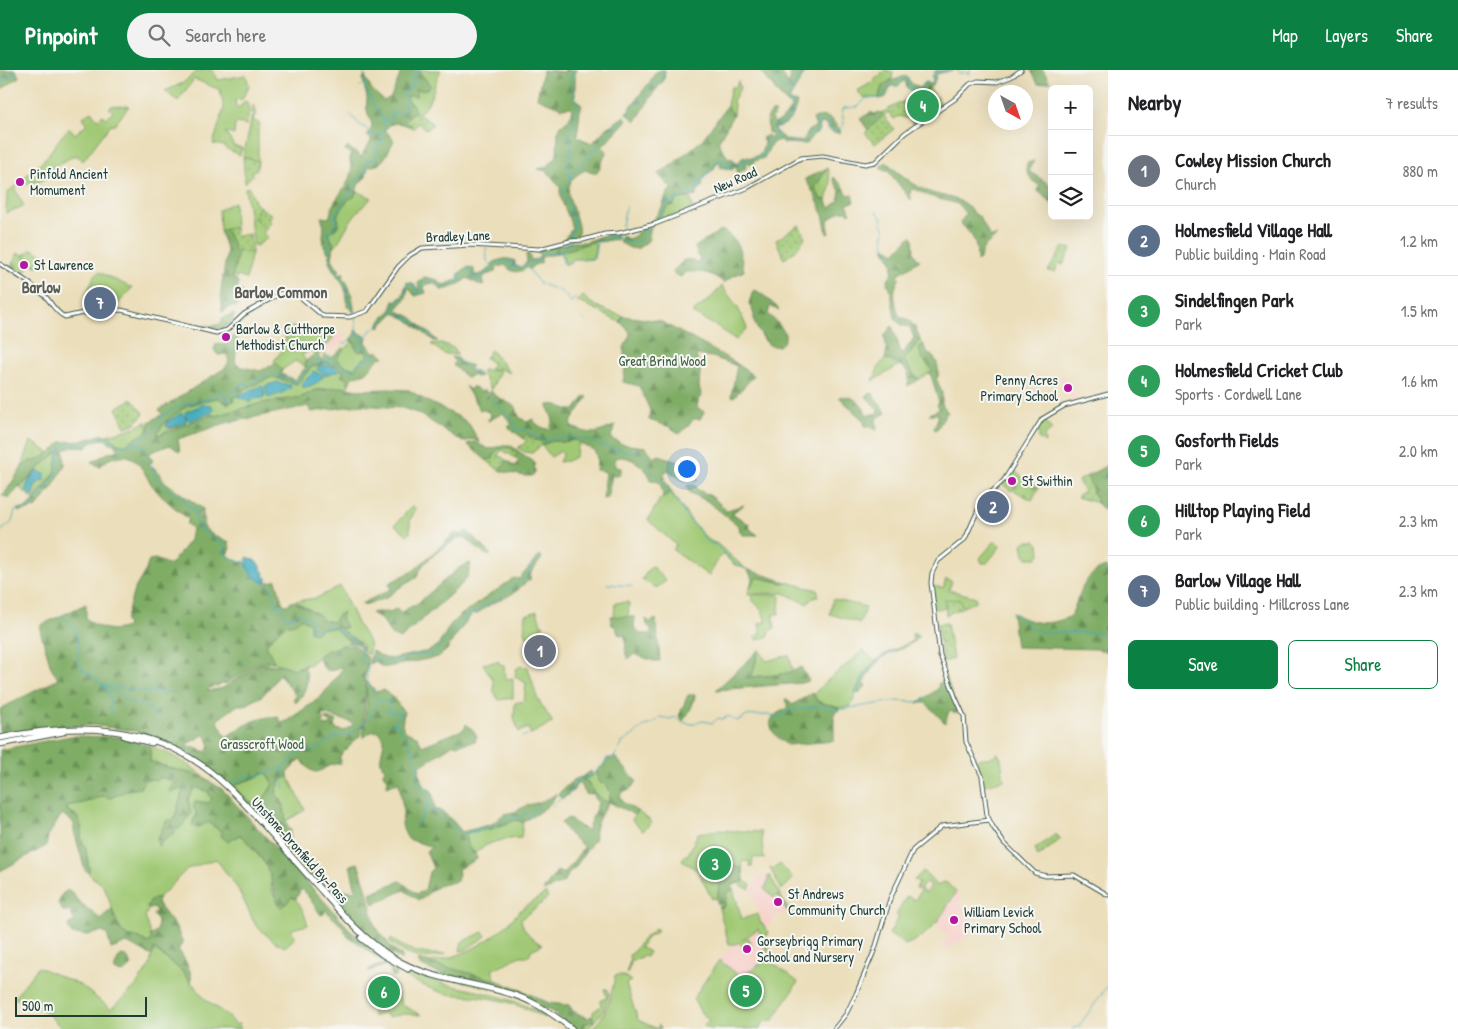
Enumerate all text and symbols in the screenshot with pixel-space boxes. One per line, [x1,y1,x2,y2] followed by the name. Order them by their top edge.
[127,13,477,58] search box
[25,19,97,51] text: Pinpoint
[145,21,173,49] icon: search
[185,22,266,48] text: Search here
[1272,23,1298,48] text: Map
[1326,23,1368,48] text: Layers
[1396,23,1433,48] text: Share
[988,85,1033,130] north arrow
[1048,85,1093,220] map controls
[1048,85,1093,130] button: +
[907,87,939,125] pin: 4
[1128,88,1181,117] text: Nearby
[1385,92,1438,114] text: 7 results
[1048,130,1093,175] button: −
[1175,147,1331,173] text: Cowley Mission Church
[1141,160,1147,182] text: 1
[1402,160,1438,182] text: 880 m
[710,161,760,198] street label: New Road
[30,164,108,199] place label: Pinfold Ancient Momument
[1175,173,1216,195] text: Church
[1048,175,1093,220] button: layers
[14,176,26,188] marker: Pinfold Ancient Momument
[1175,217,1332,243] text: Holmesfield Village Hall
[425,225,491,247] street label: Bradley Lane
[1140,230,1148,252] text: 2
[1400,230,1438,252] text: 1.2 km
[1175,243,1326,265] text: Public building · Main Road
[34,255,94,274] place label: St Lawrence
[18,259,30,271] marker: St Lawrence
[22,276,61,298] district label: Barlow
[235,281,328,303] district label: Barlow Common
[84,284,116,322] pin: 7
[1175,287,1294,313] text: Sindelfingen Park
[1140,300,1148,322] text: 3
[1401,300,1438,322] text: 1.5 km
[1175,313,1202,335] text: Park
[236,319,335,354] place label: Barlow & Cutthorpe Methodist Church
[220,331,232,343] marker: Barlow & Cutthorpe Methodist Church
[618,351,706,370] park label: Great Brind Wood
[1175,357,1343,383] text: Holmesfield Cricket Club
[980,370,1058,406] place label: Penny Acres Primary School
[1141,370,1147,392] text: 4
[1401,370,1438,392] text: 1.6 km
[1062,382,1074,394] marker: Penny Acres Primary School
[1175,383,1302,405] text: Sports · Cordwell Lane
[1175,427,1279,453] text: Gosforth Fields
[1141,440,1147,462] text: 5
[1399,440,1438,462] text: 2.0 km
[1175,453,1202,475] text: Park
[674,456,700,482] your location
[1022,471,1073,490] place label: St Swithin
[1006,475,1018,487] marker: St Swithin
[977,488,1009,526] pin: 2
[1175,497,1310,523] text: Hilltop Playing Field
[1141,510,1147,532] text: 6
[1399,510,1438,532] text: 2.3 km
[1175,523,1202,545] text: Park
[1175,567,1301,593] text: Barlow Village Hall
[1140,580,1148,602] text: 7
[1399,580,1438,602] text: 2.3 km
[1175,593,1350,615] text: Public building · Millcross Lane
[524,632,556,670] pin: 1
[1128,640,1278,689] button: Save
[1288,640,1438,689] button: Share
[220,734,304,753] park label: Grasscroft Wood
[247,793,353,907] street label: Unstone-Dronfield By-Pass
[699,845,731,883] pin: 3
[788,884,885,920] place label: St Andrews Community Church
[772,896,784,908] marker: St Andrews Community Church
[964,902,1042,938] place label: William Levick Primary School
[948,914,960,926] marker: William Levick Primary School
[757,931,863,967] place label: Gorseybrigg Primary School and Nursery
[741,943,753,955] marker: Gorseybrigg Primary School and Nursery
[730,972,762,1010] pin: 5
[368,973,400,1011] pin: 6
[15,994,148,1017] scale bar
[22,996,53,1015] text: 500 m

